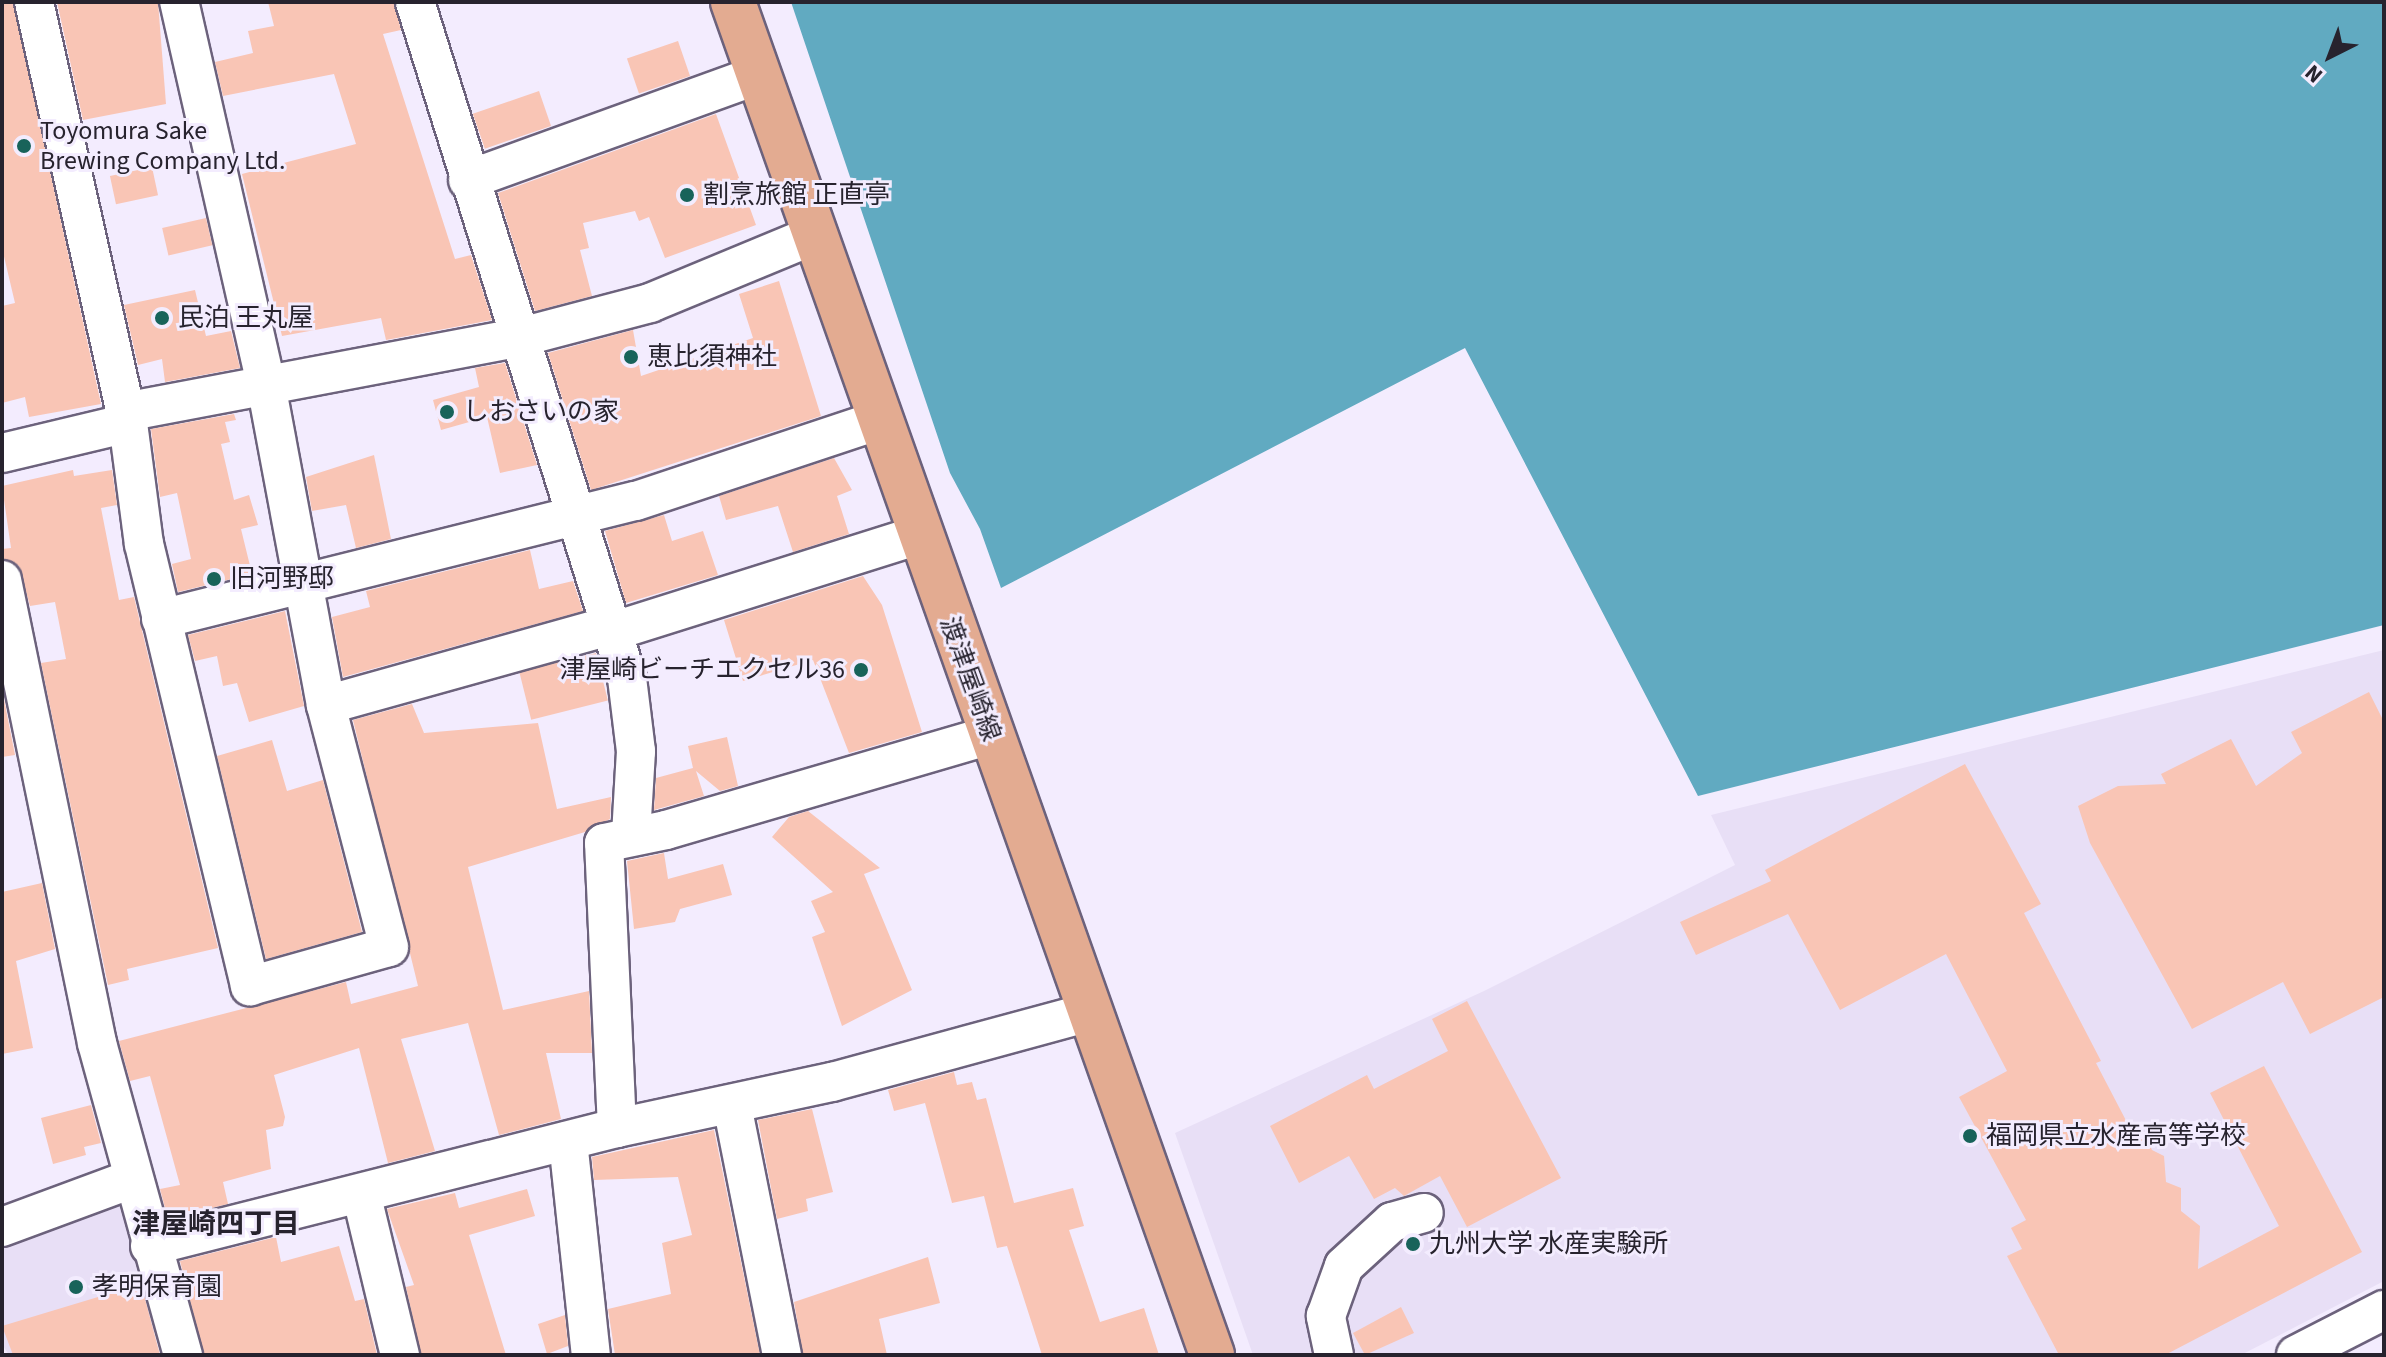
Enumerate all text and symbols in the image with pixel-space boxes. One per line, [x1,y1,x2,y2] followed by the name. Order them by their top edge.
[2290,16,2370,96] north arrow
[2298,57,2330,91] text: N
[40,115,285,176] place label: Toyomura Sake Brewing Company Ltd.
[15,137,33,155] marker: Toyomura Sake Brewing Company Ltd.
[703,179,890,211] place label: 割烹旅館 正直亭
[678,186,696,204] marker: 割烹旅館 正直亭
[178,302,313,334] place label: 民泊 王丸屋
[153,309,171,327] marker: 民泊 王丸屋
[647,341,777,373] place label: 恵比須神社
[622,348,640,366] marker: 恵比須神社
[463,396,619,428] place label: しおさいの家
[438,403,456,421] marker: しおさいの家
[230,563,334,595] place label: 旧河野邸
[205,570,223,588] marker: 旧河野邸
[933,613,1007,745] street label: 渡津屋崎線
[559,654,845,686] place label: 津屋崎ビーチエクセル36
[852,661,870,679] marker: 津屋崎ビーチエクセル36
[1986,1120,2246,1152] place label: 福岡県立水産高等学校
[1961,1127,1979,1145] marker: 福岡県立水産高等学校
[132,1207,300,1241] district label: 津屋崎四丁目
[1429,1228,1668,1260] place label: 九州大学 水産実験所
[1404,1235,1422,1253] marker: 九州大学 水産実験所
[92,1271,222,1303] place label: 孝明保育園
[67,1278,85,1296] marker: 孝明保育園

